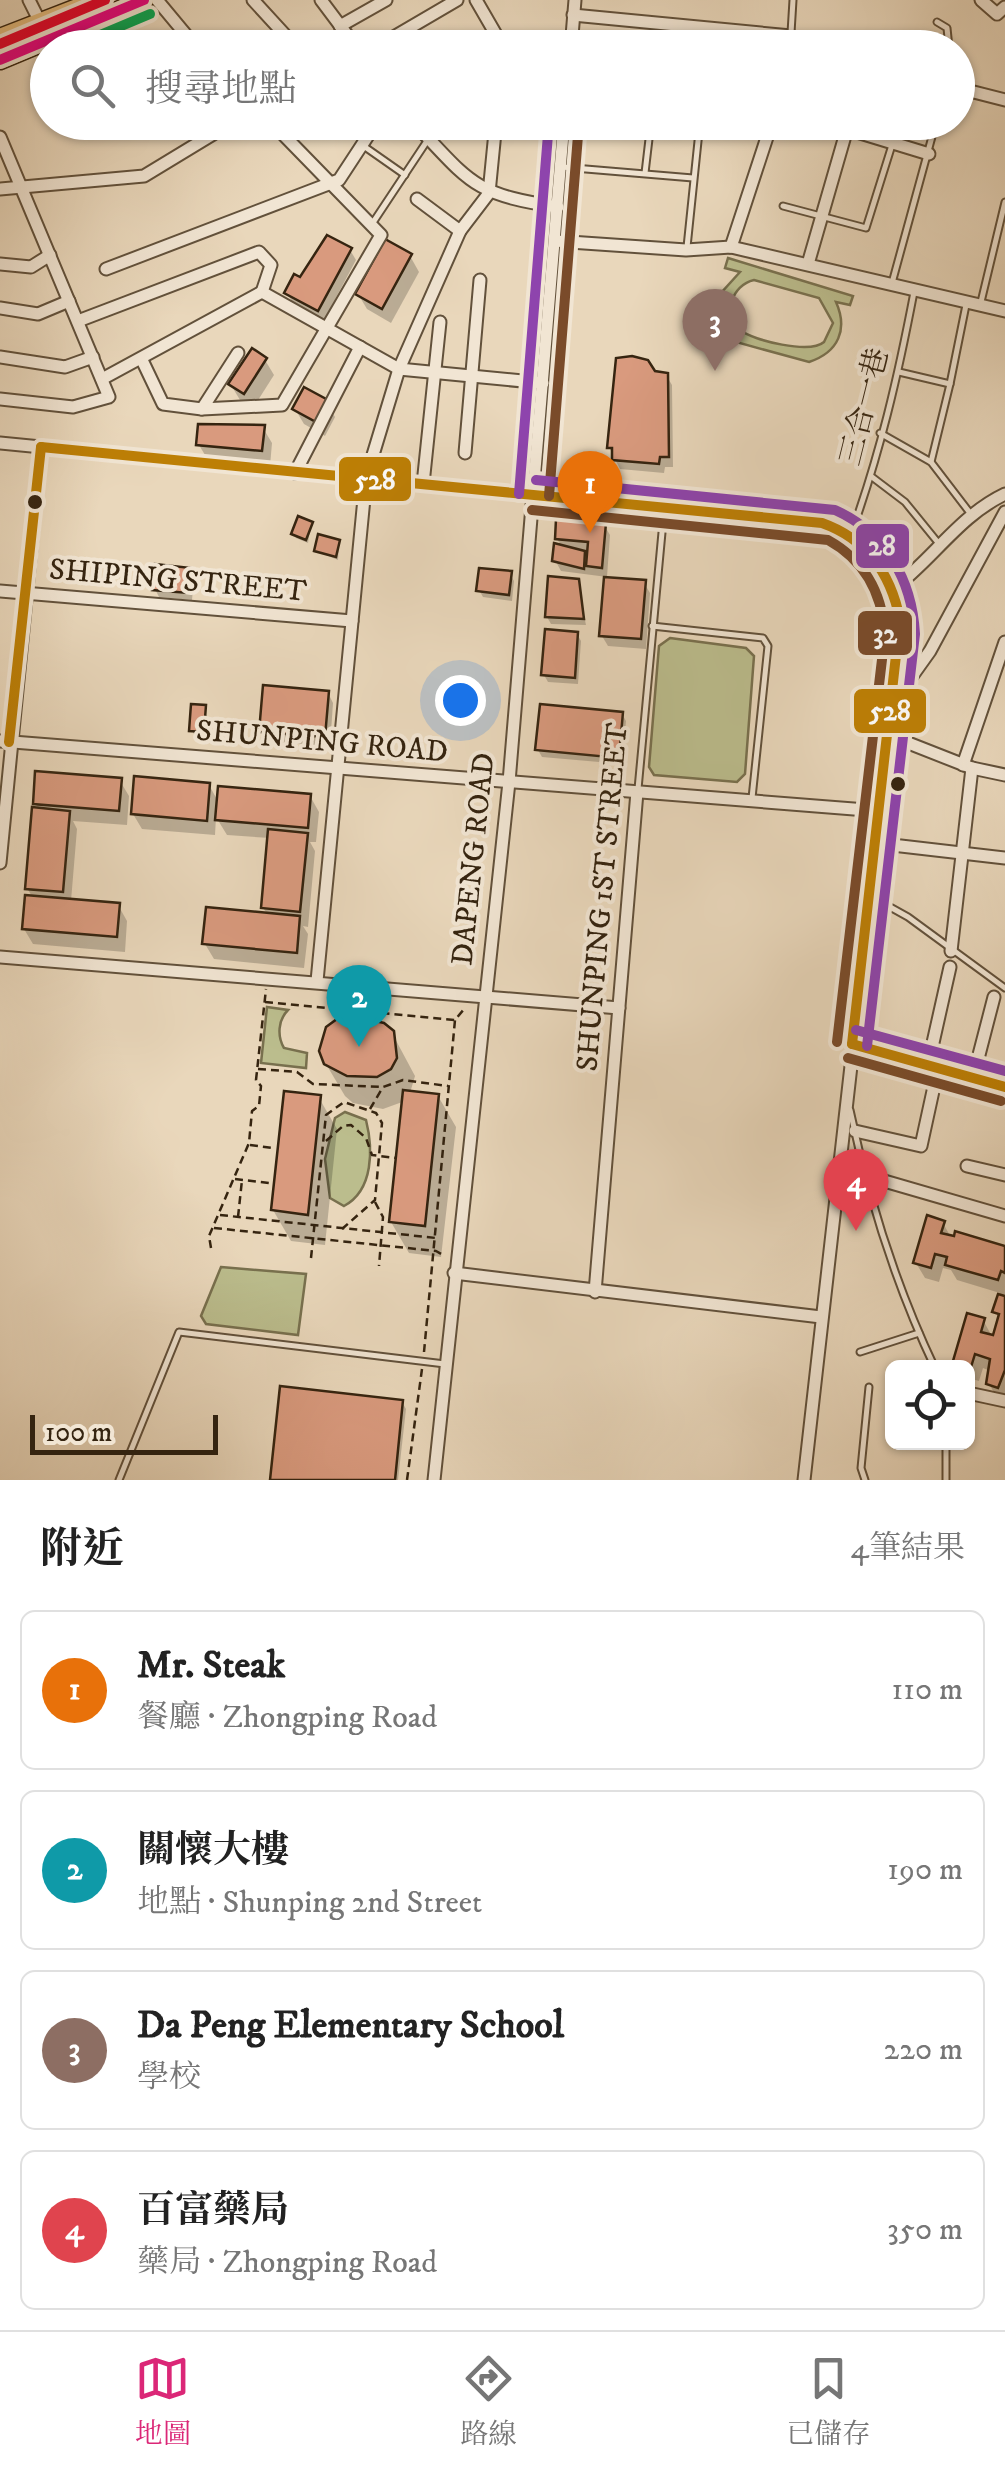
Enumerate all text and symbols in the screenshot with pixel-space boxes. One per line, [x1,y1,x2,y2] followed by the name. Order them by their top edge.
[30,30,975,140] search box
[65,58,120,113] icon: search
[145,66,297,114] text: 搜尋地點
[682,288,748,371] pin: 3
[833,344,897,470] street label: 三合一巷
[558,450,622,533] pin: 1
[337,455,413,503] line badge: 528
[353,463,396,498] text: 528
[25,492,45,512] unlabelled marker
[854,522,911,570] line badge: 28
[868,529,896,564] text: 28
[48,551,309,611] street label: SHIPING STREET
[856,609,914,657] line badge: 32
[873,617,897,652] text: 32
[435,675,486,726] your location
[852,687,928,735] line badge: 528
[868,694,911,729] text: 528
[195,713,449,771] street label: SHUNPING ROAD
[569,721,637,1073] street label: SHUNPING 1ST STREET
[444,751,504,967] street label: DAPENG ROAD
[888,774,908,794] unlabelled marker
[326,964,392,1047] pin: 2
[824,1148,888,1231] pin: 4
[885,1360,975,1450] map controls
[885,1360,975,1450] button: locate
[30,1410,218,1454] scale bar
[45,1415,112,1450] text: 100 m
[40,1524,124,1576] text: 附近
[851,1529,965,1569] text: 4筆結果
[137,1642,285,1690] text: Mr. Steak
[69,1670,80,1710] text: 1
[891,1670,963,1710] text: 110 m
[137,1698,437,1738] text: 餐廳 · Zhongping Road
[137,1827,289,1875] text: 關懷大樓
[67,1850,82,1890] text: 2
[887,1850,963,1890] text: 190 m
[137,1883,482,1923] text: 地點 · Shunping 2nd Street
[137,2002,564,2050] text: Da Peng Elementary School
[69,2030,80,2070] text: 3
[883,2030,963,2070] text: 220 m
[137,2058,201,2098] text: 學校
[137,2187,289,2235] text: 百富藥局
[65,2210,84,2250] text: 4
[887,2210,963,2250] text: 350 m
[137,2243,437,2283] text: 藥局 · Zhongping Road
[135,2351,191,2452] tab: 地圖
[460,2351,516,2452] tab: 路線
[786,2351,870,2452] tab: 已儲存

